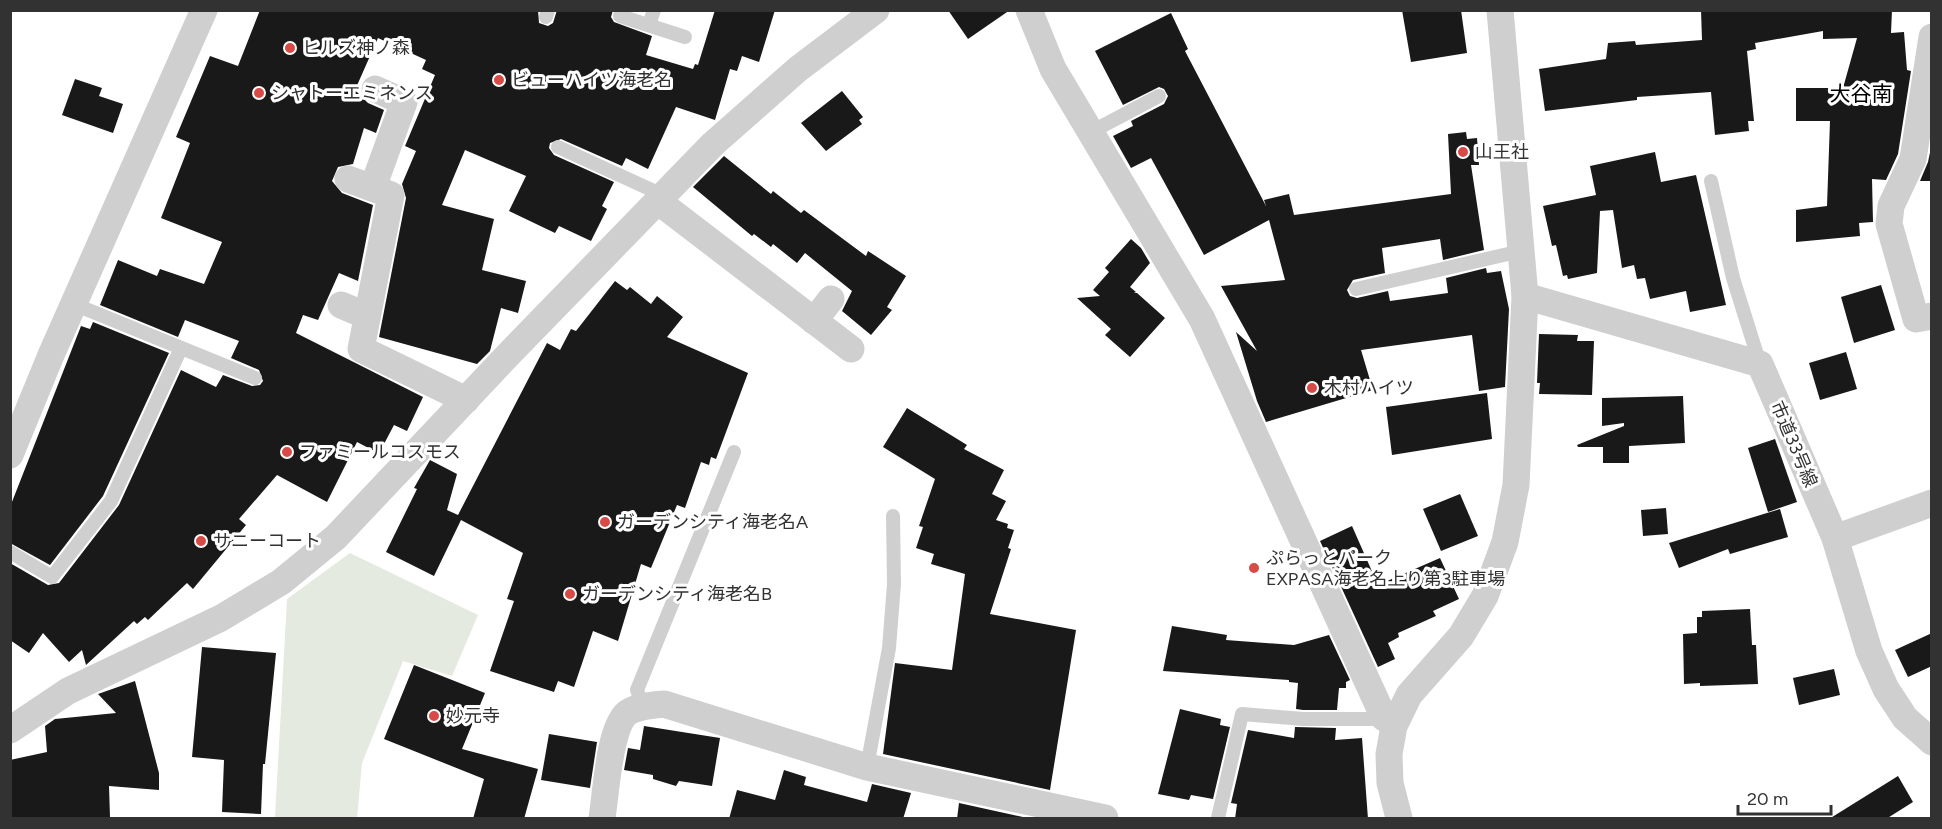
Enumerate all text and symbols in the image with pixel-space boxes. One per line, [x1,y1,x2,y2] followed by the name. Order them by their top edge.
[302,37,410,59] place label: ヒルズ神ノ森
[283,41,297,55] marker: ヒルズ神ノ森
[511,69,672,91] place label: ビューハイツ海老名
[492,73,506,87] marker: ビューハイツ海老名
[1830,81,1893,106] district label: 大谷南
[271,82,433,104] place label: シャトーエミネンス
[252,86,266,100] marker: シャトーエミネンス
[1475,141,1529,163] place label: 山王社
[1456,145,1470,159] marker: 山王社
[1324,377,1414,399] place label: 木村ハイツ
[1305,381,1319,395] marker: 木村ハイツ
[1766,398,1822,490] street label: 市道33号線
[299,441,461,463] place label: ファミールコスモス
[280,445,294,459] marker: ファミールコスモス
[617,511,808,533] place label: ガーデンシティ海老名A
[598,515,612,529] marker: ガーデンシティ海老名A
[213,530,321,552] place label: サニーコート
[194,534,208,548] marker: サニーコート
[1266,547,1505,590] place label: ぷらっとパーク EXPASA海老名上り第3駐車場
[1247,561,1261,575] marker: ぷらっとパーク EXPASA海老名上り第3駐車場
[582,583,772,605] place label: ガーデンシティ海老名B
[563,587,577,601] marker: ガーデンシティ海老名B
[446,705,500,727] place label: 妙元寺
[427,709,441,723] marker: 妙元寺
[1738,778,1831,816] scale bar
[1747,788,1788,810] text: 20 m

